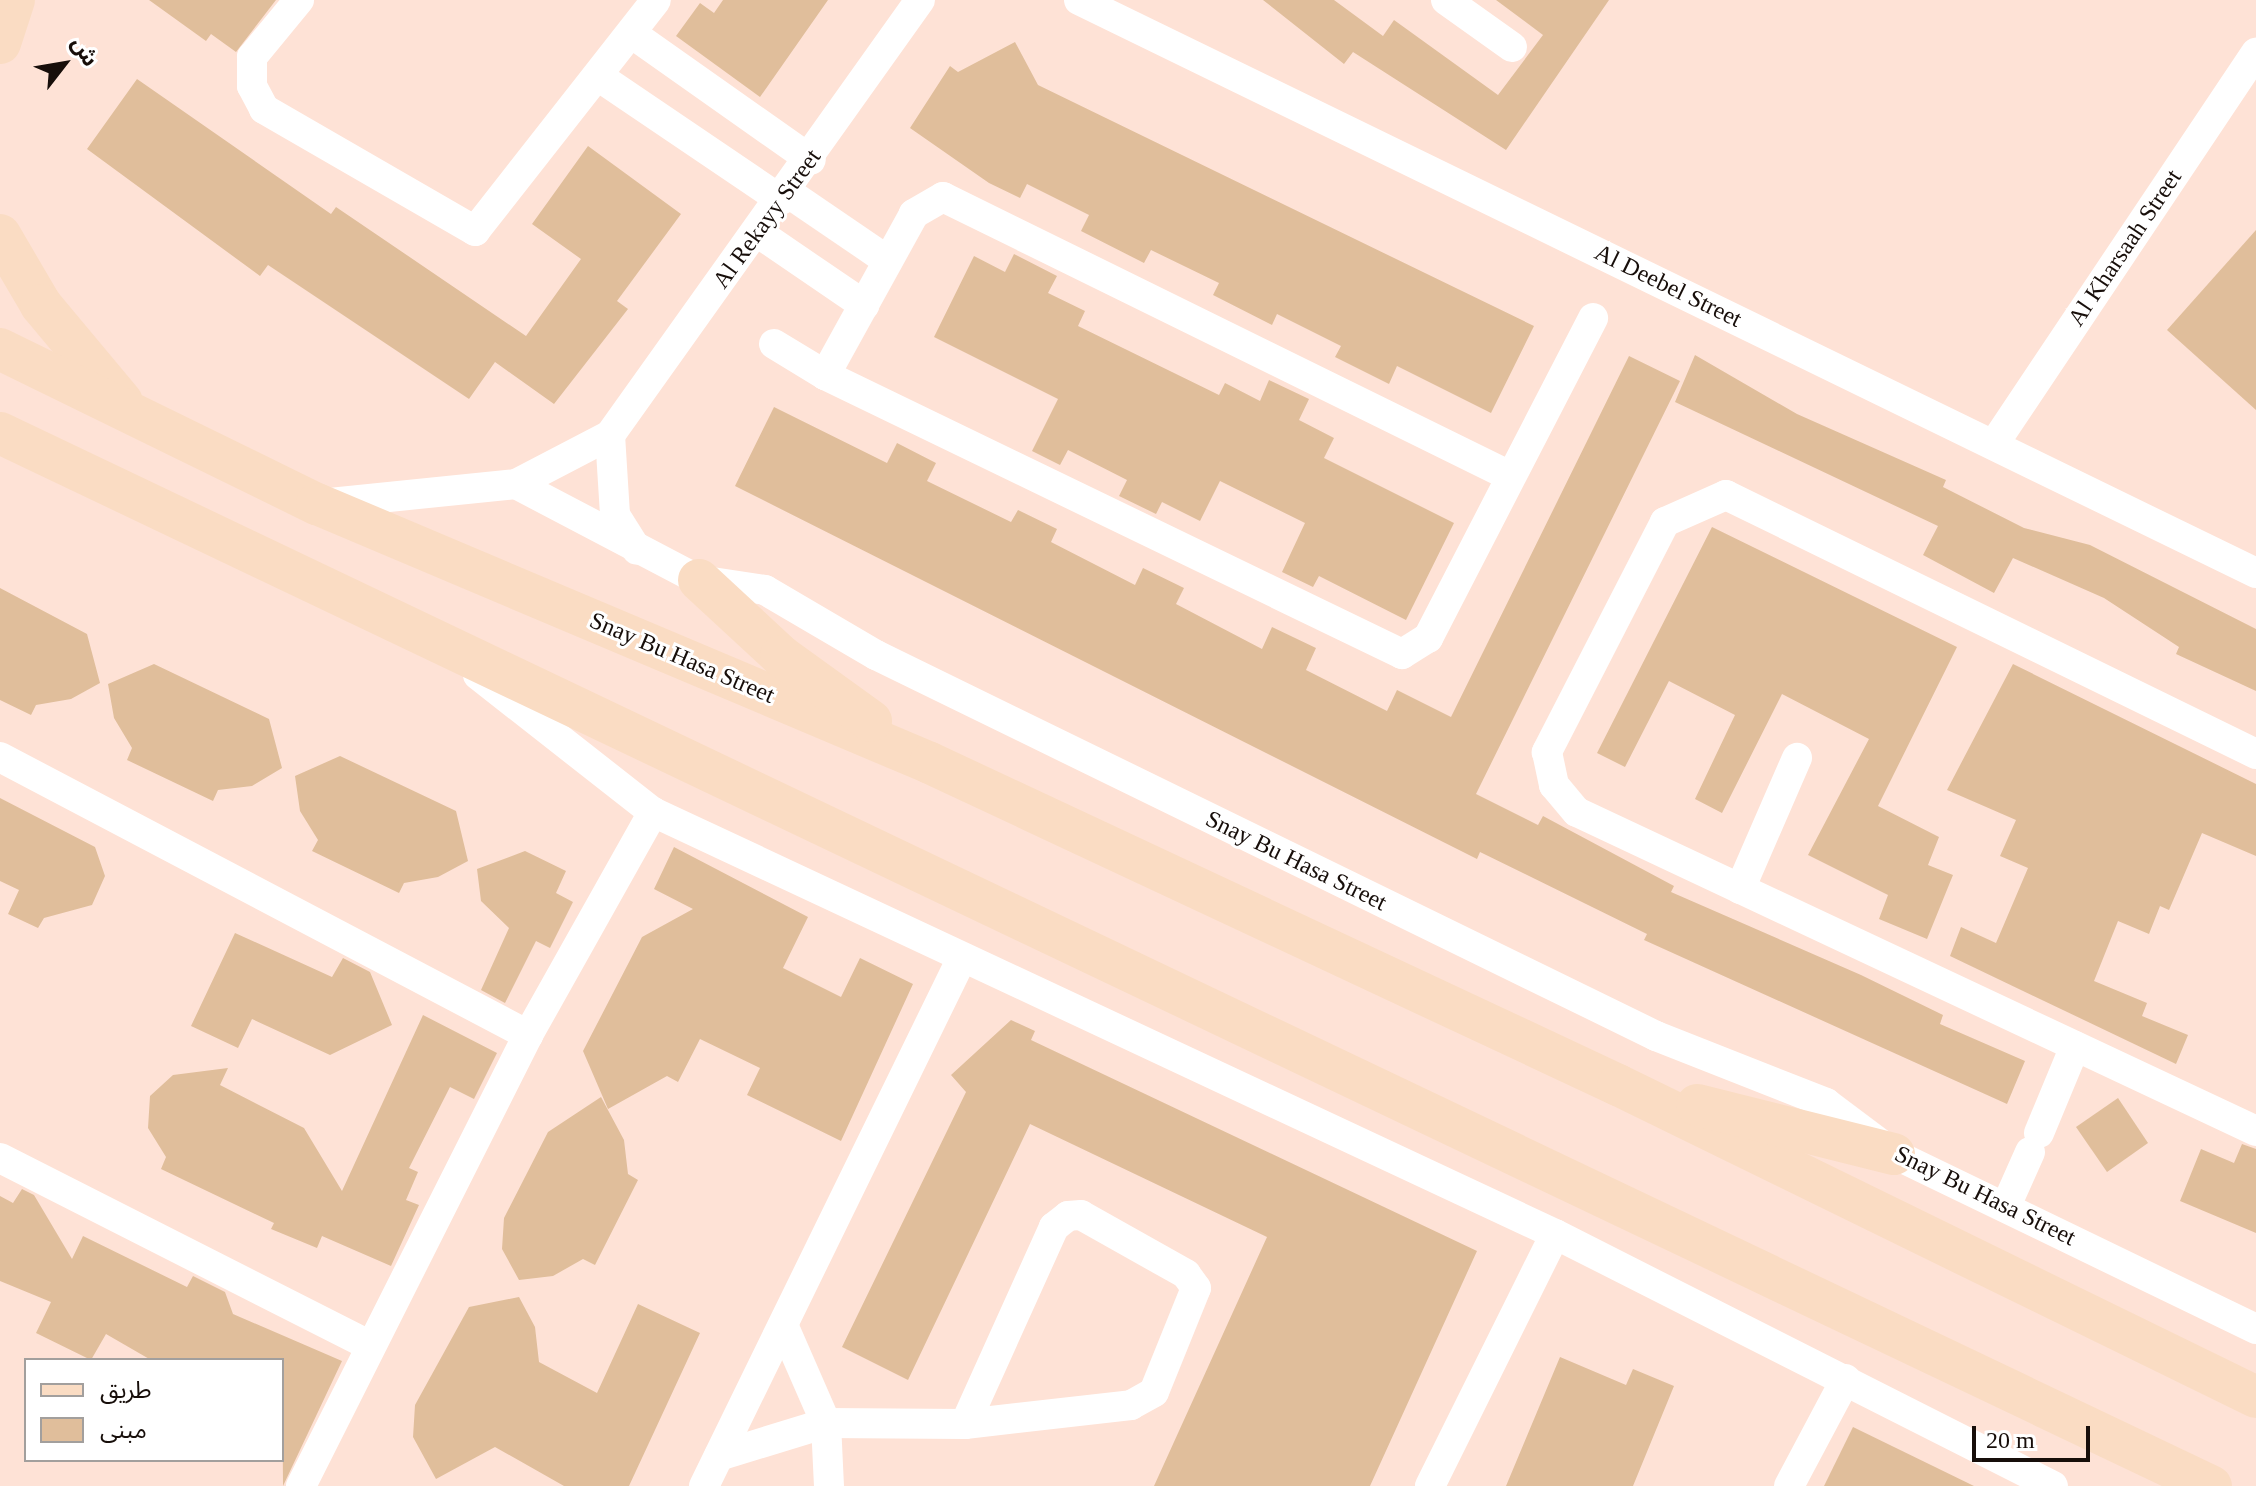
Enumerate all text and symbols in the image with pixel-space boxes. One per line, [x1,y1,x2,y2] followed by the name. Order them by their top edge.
[24,24,104,104] north arrow
[67,32,103,71] text: ش
[707,144,827,294] street label: Al Rekayy Street
[2062,164,2188,332] street label: Al Kharsaah Street
[1590,238,1746,334] street label: Al Deebel Street
[585,606,779,710] street label: Snay Bu Hasa Street
[1201,805,1391,917] street label: Snay Bu Hasa Street
[1890,1140,2080,1252] street label: Snay Bu Hasa Street
[24,1358,284,1462] legend
[100,1377,152,1403] text: طريق
[1976,1410,2094,1460] scale bar
[100,1417,147,1443] text: مبنى
[1986,1427,2035,1453] text: 20 m

